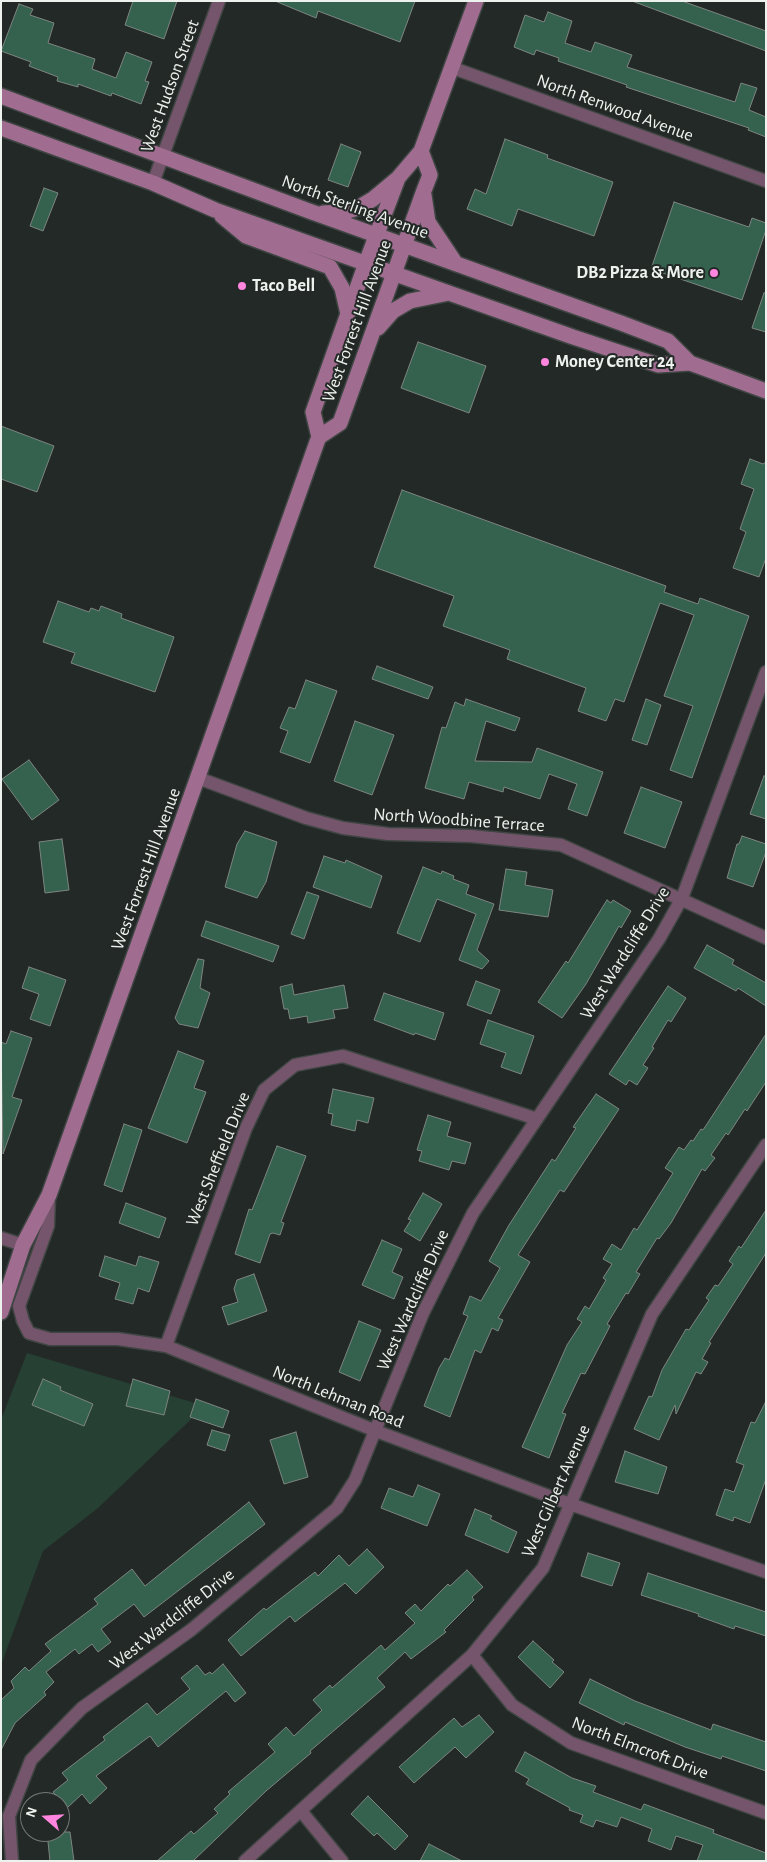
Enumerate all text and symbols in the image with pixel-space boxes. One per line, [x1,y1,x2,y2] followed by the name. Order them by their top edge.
[136,17,204,155] street label: West Hudson Street
[534,70,696,146] street label: North Renwood Avenue
[279,170,431,244] street label: North Sterling Avenue
[318,237,396,405] street label: West Forrest Hill Avenue
[576,262,704,284] place label: DB2 Pizza & More
[708,267,720,279] marker: DB2 Pizza & More
[252,275,315,297] place label: Taco Bell
[236,280,248,292] marker: Taco Bell
[555,351,675,373] place label: Money Center 24
[539,356,551,368] marker: Money Center 24
[107,785,185,953] street label: West Forrest Hill Avenue
[373,803,545,837] street label: North Woodbine Terrace
[575,883,675,1023] street label: West Wardcliffe Drive
[181,1089,255,1229] street label: West Sheffield Drive
[372,1226,454,1374] street label: West Wardcliffe Drive
[269,1361,407,1433] street label: North Lehman Road
[517,1421,595,1561] street label: West Gilbert Avenue
[105,1564,239,1674] street label: West Wardcliffe Drive
[569,1712,711,1784] street label: North Elmcroft Drive
[20,1792,70,1842] north arrow
[24,1806,40,1819] text: N

